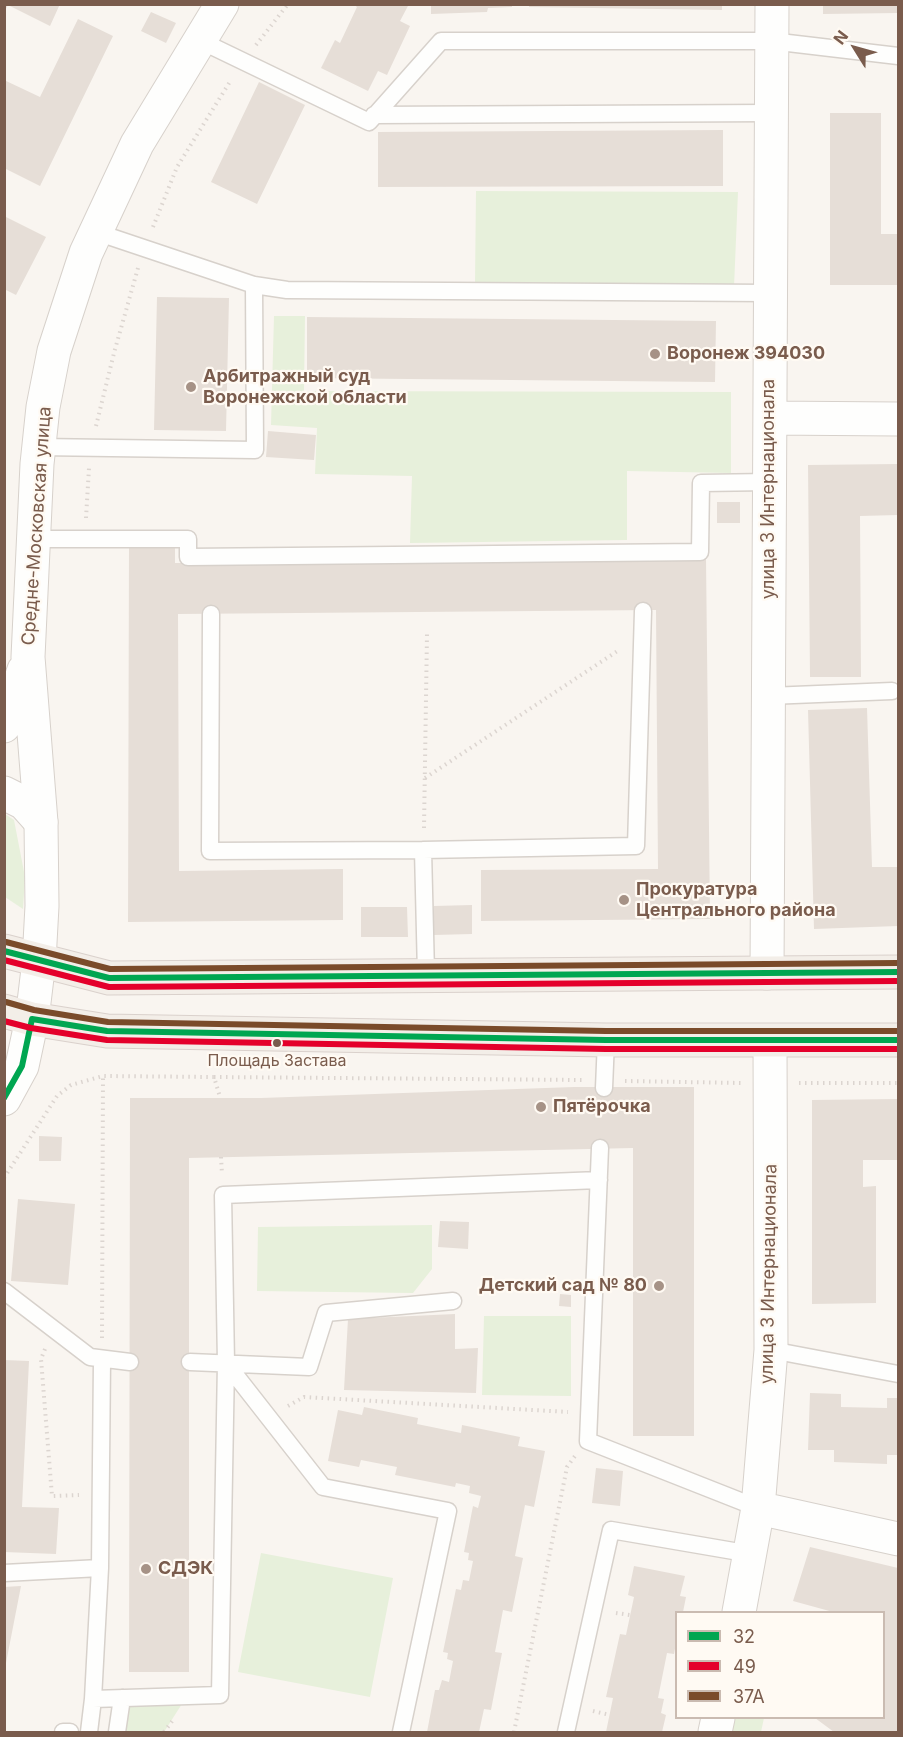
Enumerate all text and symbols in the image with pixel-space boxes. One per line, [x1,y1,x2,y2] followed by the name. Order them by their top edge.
[825,18,885,78] north arrow
[829,26,852,48] text: N
[667,343,825,365] place label: Воронеж 394030
[648,347,662,361] marker: Воронеж 394030
[203,366,407,409] place label: Арбитражный суд Воронежской области
[758,379,780,599] street label: улица 3 Интернационала
[184,380,198,394] marker: Арбитражный суд Воронежской области
[18,406,56,646] street label: Средне-Московская улица
[636,879,836,922] place label: Прокуратура Центрального района
[617,893,631,907] marker: Прокуратура Центрального района
[271,1037,283,1049] marker: Площадь Застава
[207,1051,347,1071] place label: Площадь Застава
[553,1096,651,1118] place label: Пятёрочка
[534,1100,548,1114] marker: Пятёрочка
[756,1164,782,1384] street label: улица 3 Интернационала
[479,1275,647,1297] place label: Детский сад № 80
[652,1279,666,1293] marker: Детский сад № 80
[158,1558,213,1580] place label: СДЭК
[139,1562,153,1576] marker: СДЭК
[675,1611,885,1719] legend
[733,1626,755,1647] text: 32
[733,1656,756,1677] text: 49
[733,1686,765,1707] text: 37А

